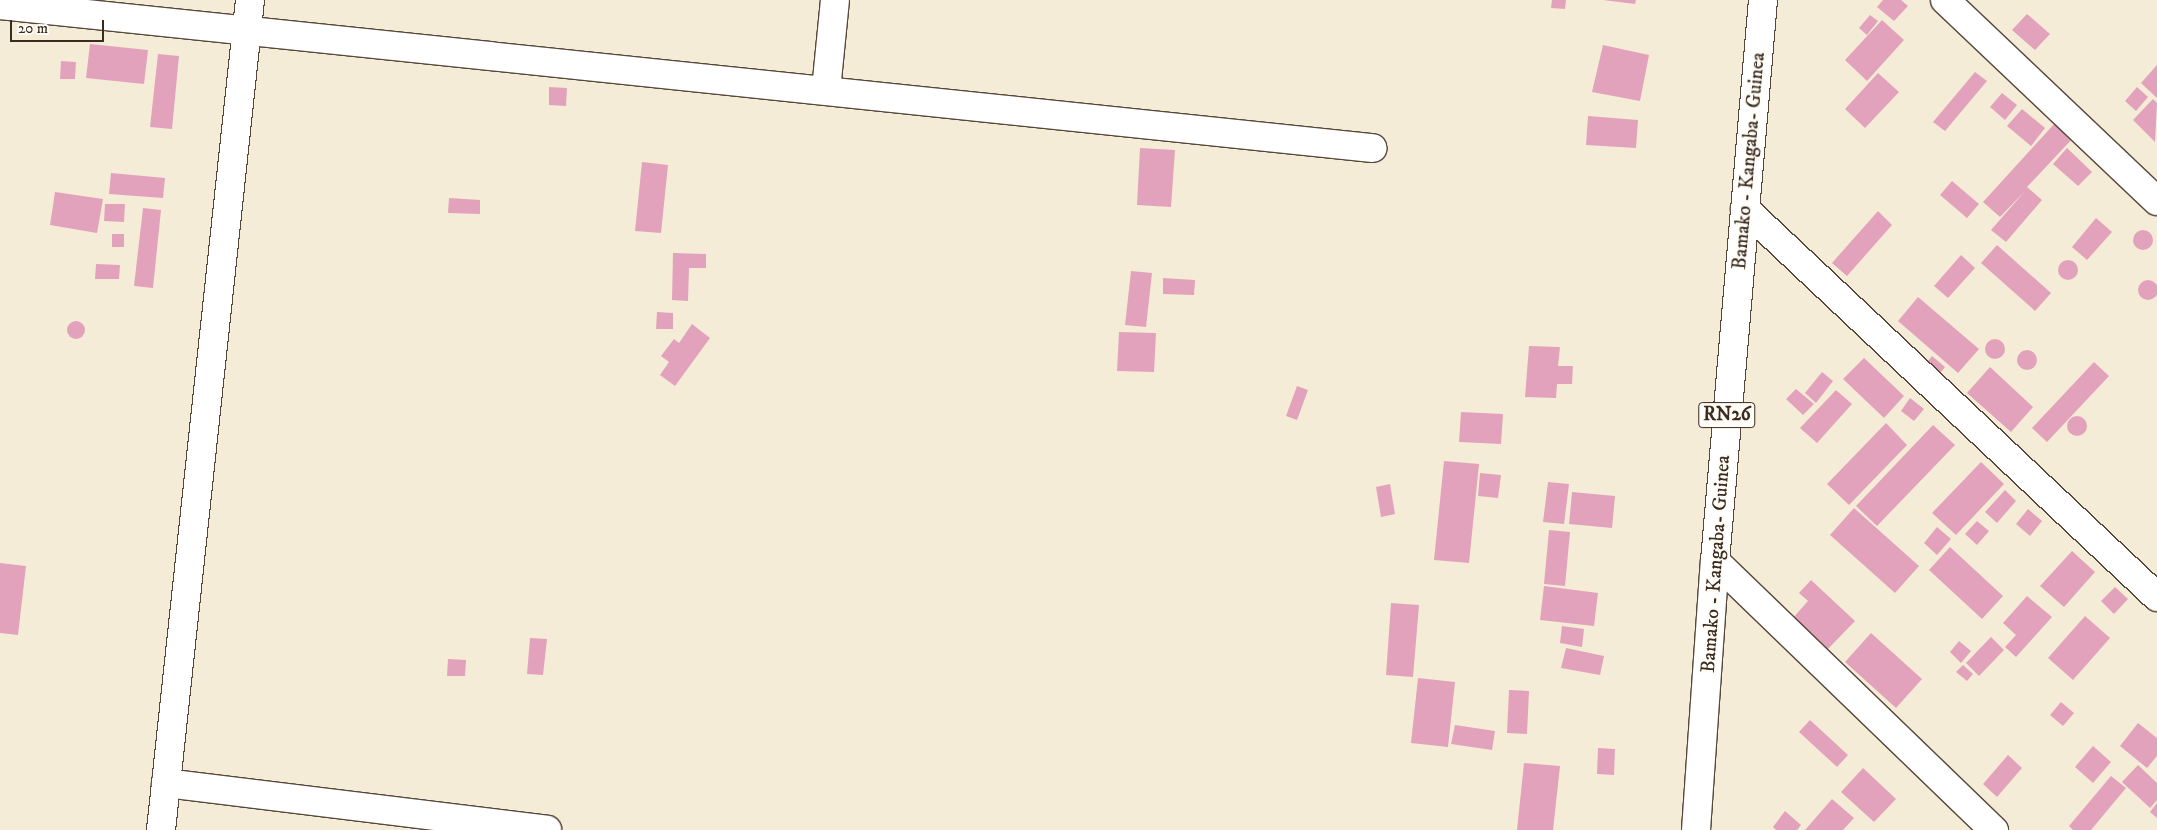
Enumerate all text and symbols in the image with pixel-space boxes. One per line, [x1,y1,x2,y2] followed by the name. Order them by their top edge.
[12,10,106,42] scale bar
[18,19,48,38] text: 20 m
[1728,51,1770,271] street label: Bamako - Kangaba- Guinea
[1698,398,1756,432] road number: RN26
[1696,454,1736,674] street label: Bamako - Kangaba- Guinea

